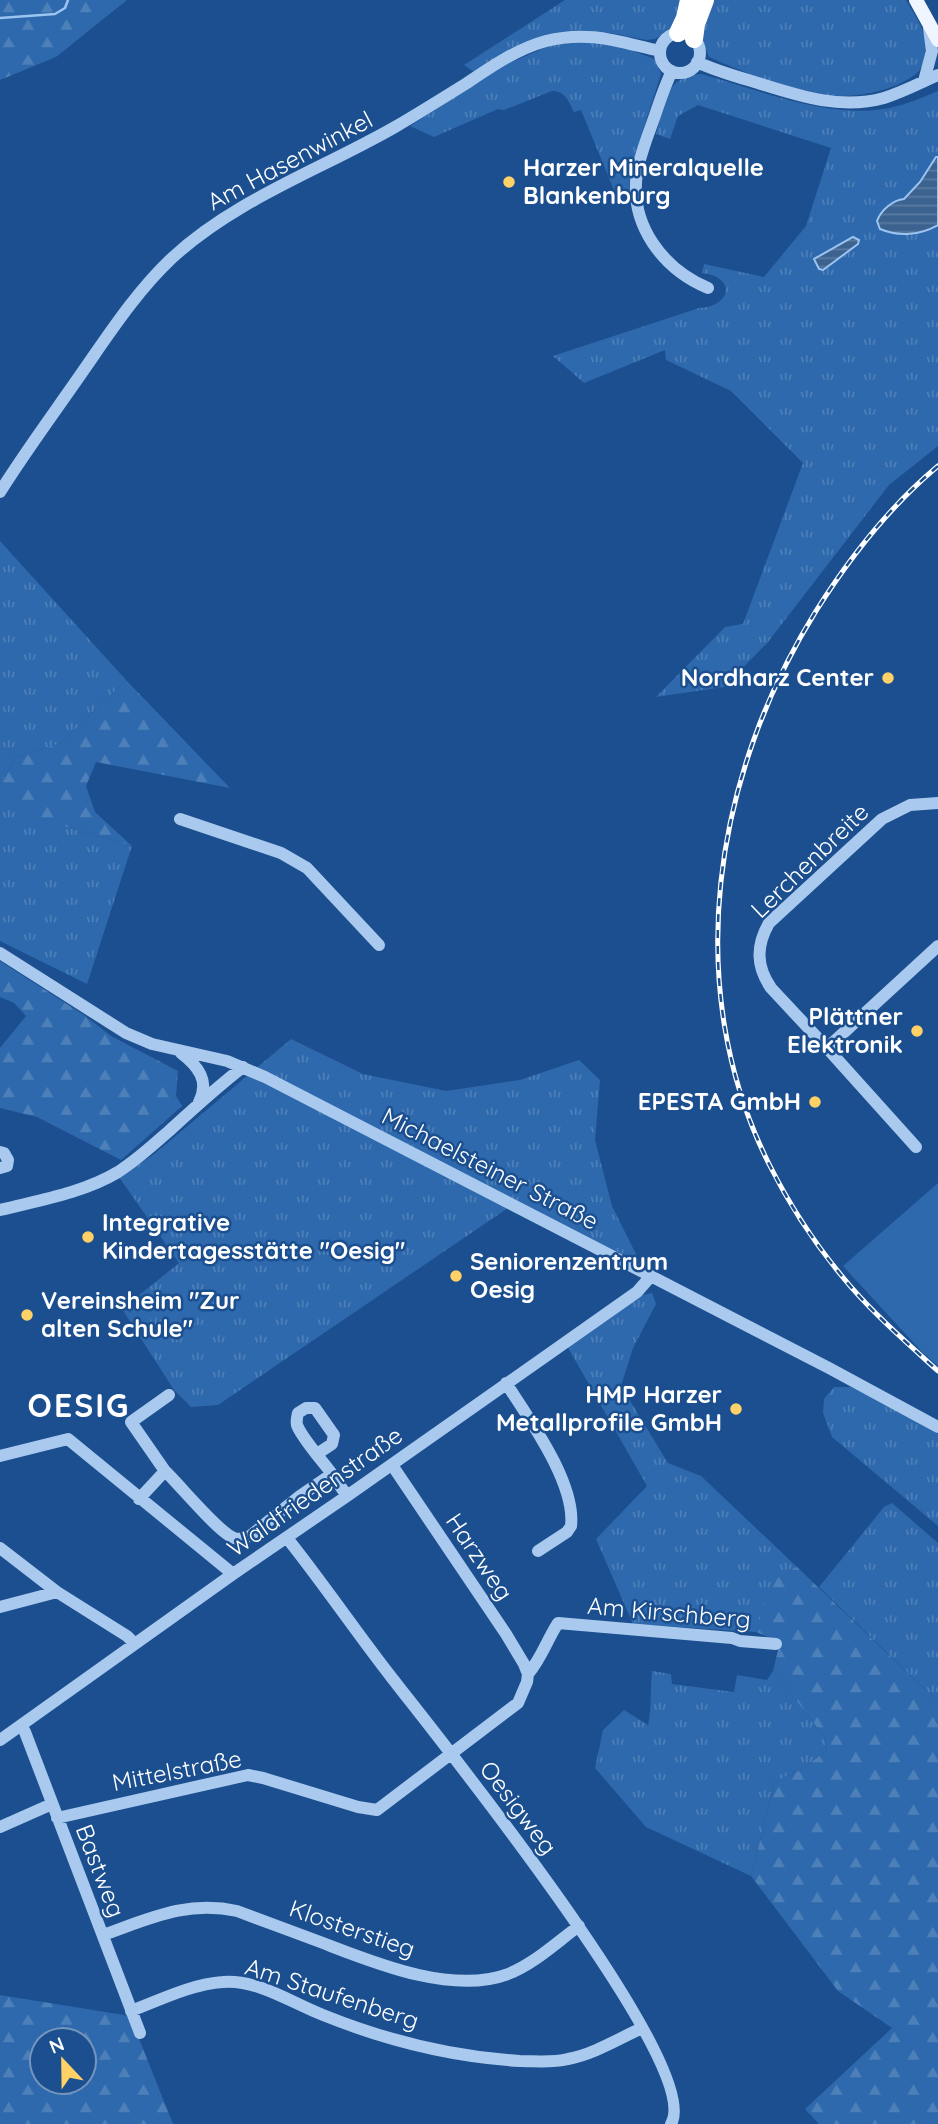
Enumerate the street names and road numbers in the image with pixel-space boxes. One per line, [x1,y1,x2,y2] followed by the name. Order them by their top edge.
[202,104,377,216] street label: Am Hasenwinkel
[744,797,874,924] street label: Lerchenbreite
[377,1100,604,1236] street label: Michaelsteiner Straße
[221,1420,408,1563] street label: Waldfriedenstraße
[440,1507,520,1606] street label: Harzweg
[586,1590,752,1634] street label: Am Kirschberg
[110,1743,244,1797] street label: Mittelstraße
[474,1754,564,1860] street label: Oesigweg
[70,1820,132,1921] street label: Bastweg
[286,1893,419,1964] street label: Klosterstieg
[242,1951,423,2035] street label: Am Staufenberg

